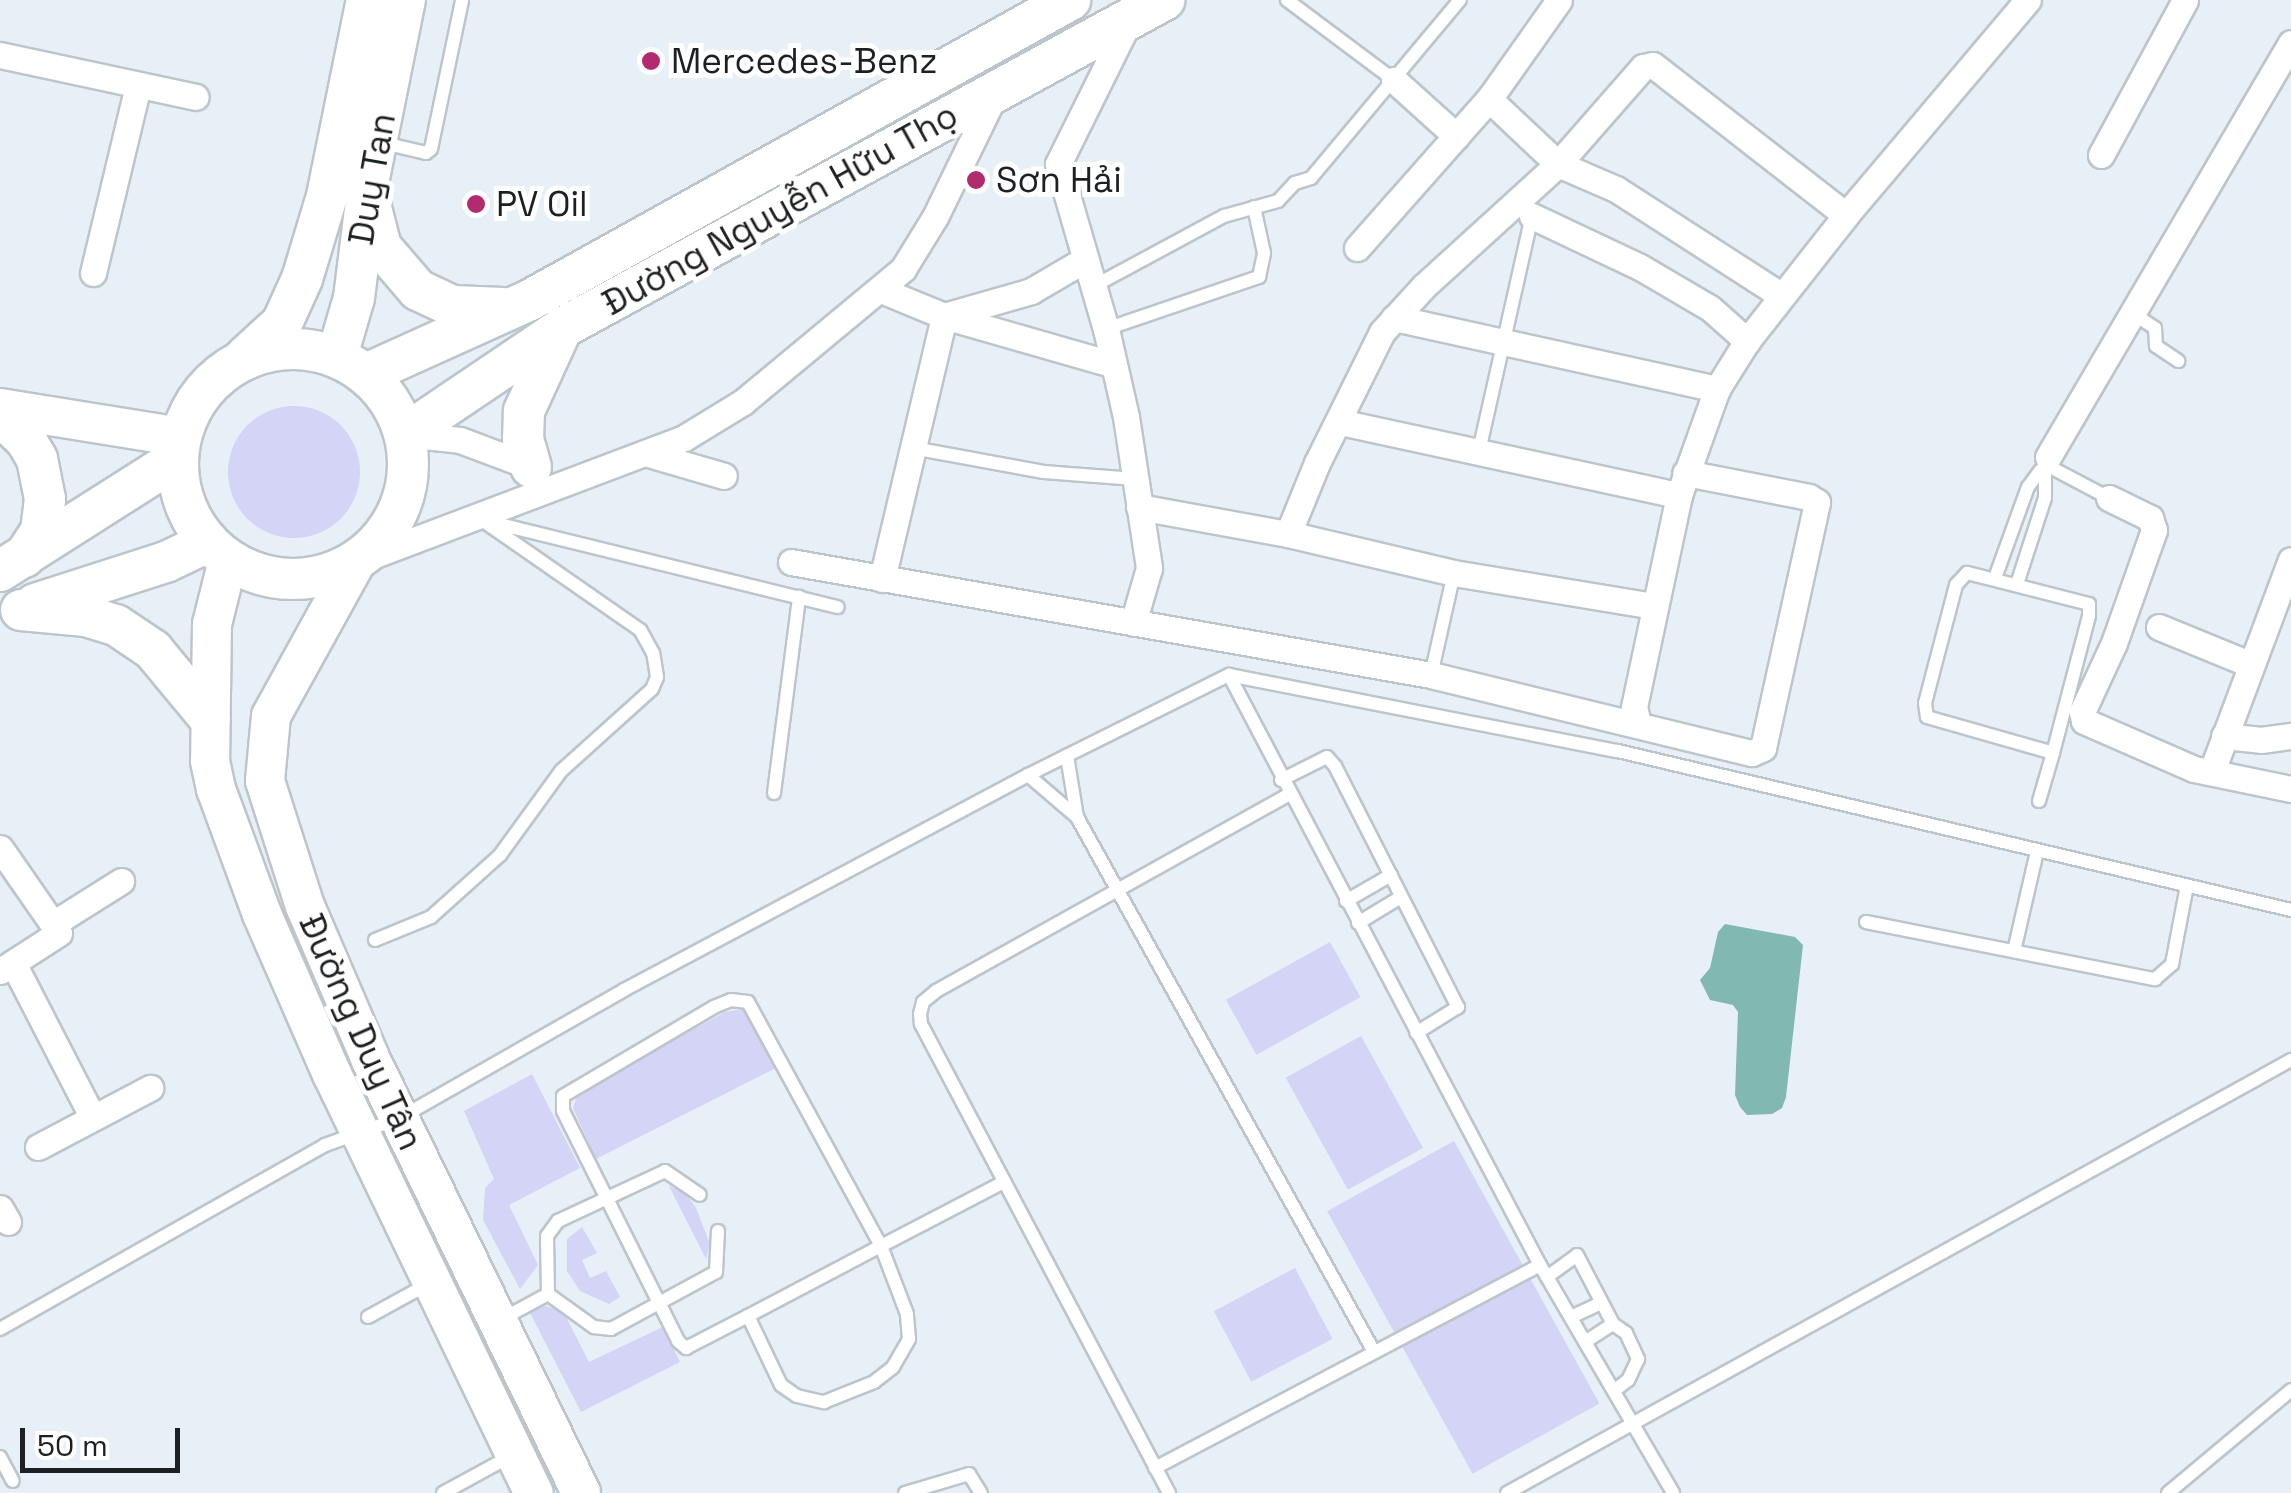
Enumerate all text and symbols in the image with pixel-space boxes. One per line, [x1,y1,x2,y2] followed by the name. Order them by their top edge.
[671,40,937,82] place label: Mercedes-Benz
[640,50,662,72] marker: Mercedes-Benz
[595,94,965,324] street label: Đường Nguyễn Hữu Thọ
[340,109,404,249] street label: Duy Tan
[996,159,1122,201] place label: Sơn Hải
[965,169,987,191] marker: Sơn Hải
[496,183,588,225] place label: PV Oil
[465,193,487,215] marker: PV Oil
[290,907,432,1157] street label: Đường Duy Tân
[25,1408,185,1470] scale bar
[37,1426,108,1465] text: 50 m

